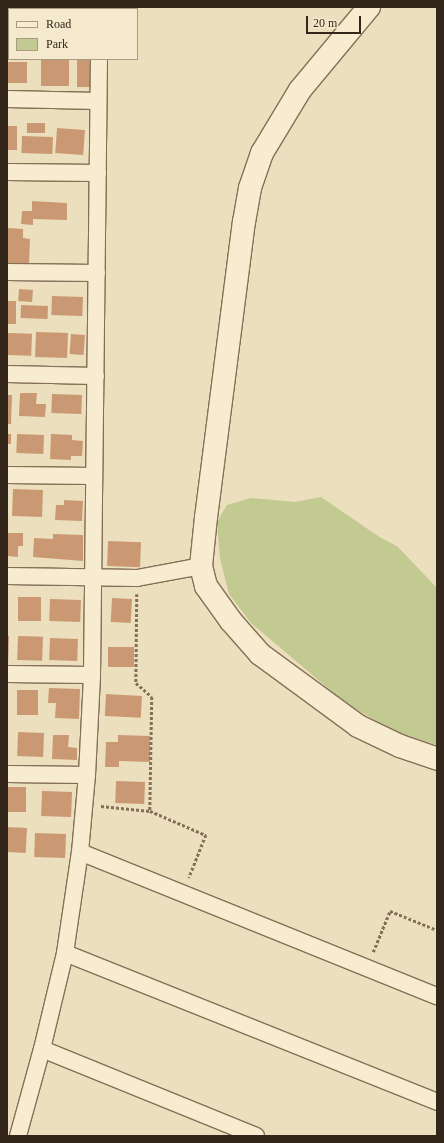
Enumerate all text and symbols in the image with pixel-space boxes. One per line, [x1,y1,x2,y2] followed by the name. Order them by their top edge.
[8,8,138,60] legend
[308,8,363,34] scale bar
[313,16,337,30] text: 20 m
[46,17,71,31] text: Road
[46,37,68,51] text: Park

